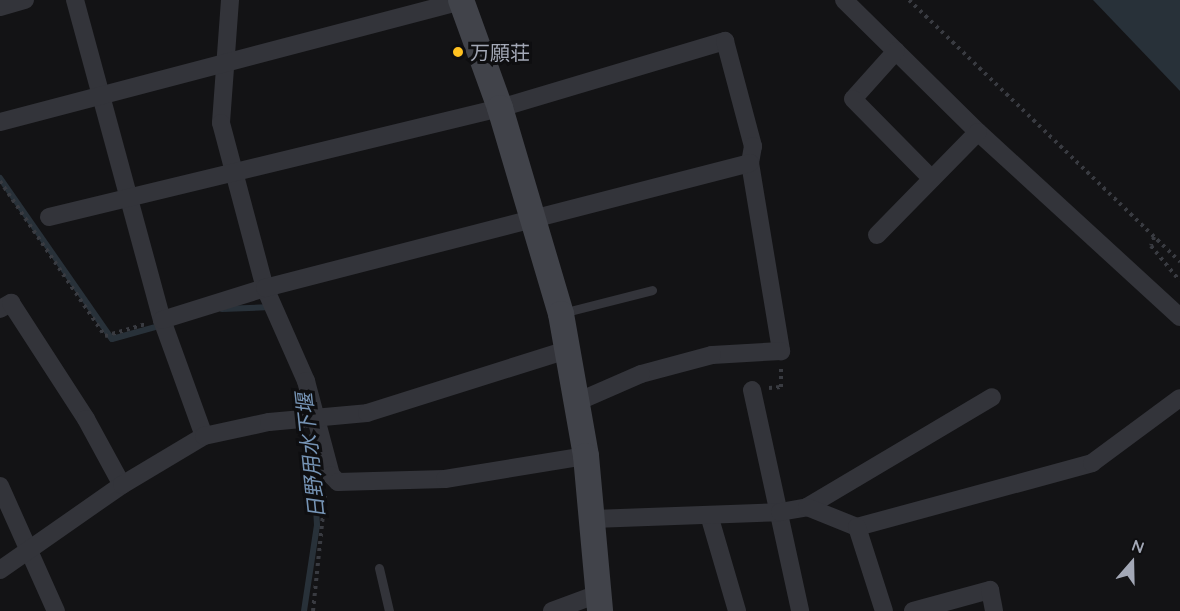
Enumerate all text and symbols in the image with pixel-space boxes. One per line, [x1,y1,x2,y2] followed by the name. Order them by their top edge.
[470,40,530,64] place label: 万願荘
[451,45,465,59] marker: 万願荘
[291,392,329,520] water label: 日野用水下堰
[1102,533,1162,593] north arrow
[1129,535,1147,557] text: N

